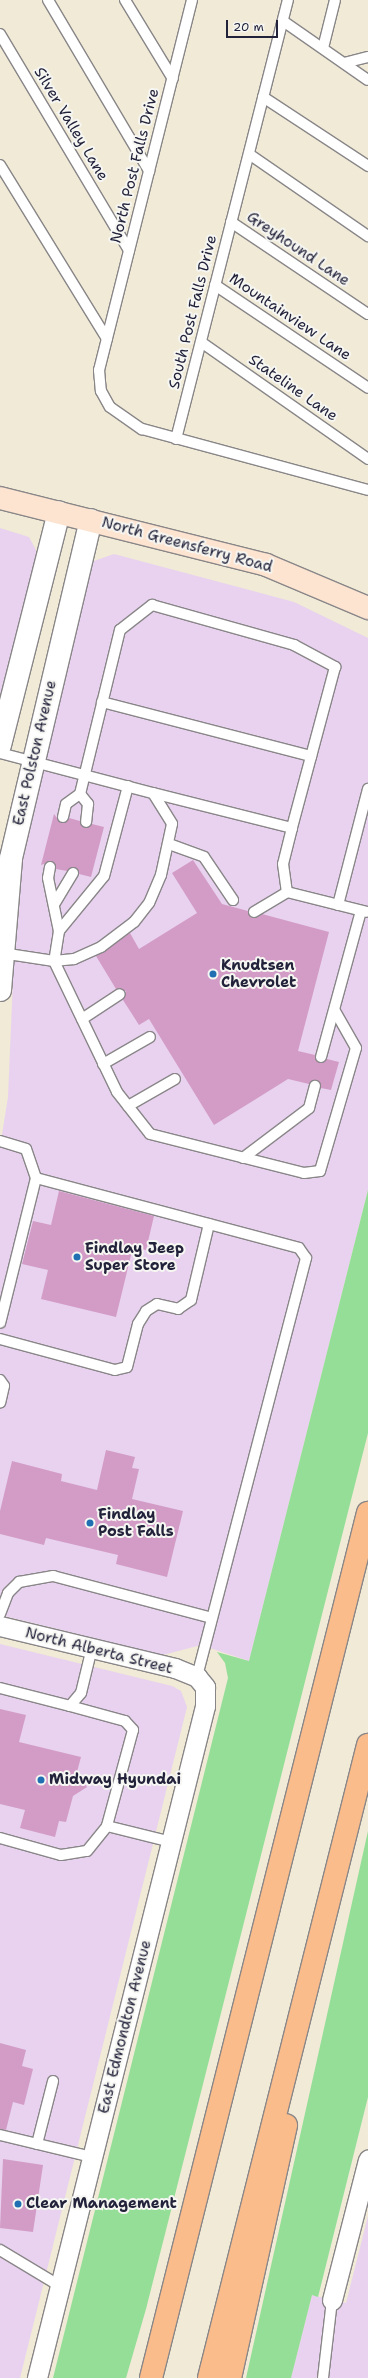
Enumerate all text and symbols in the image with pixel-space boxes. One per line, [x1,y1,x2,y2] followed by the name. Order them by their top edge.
[228,12,280,38] scale bar
[233,19,264,35] text: 20 m
[30,64,112,184] street label: Silver Valley Lane
[107,87,163,245] street label: North Post Falls Drive
[243,208,353,290] street label: Greyhound Lane
[165,233,221,391] street label: South Post Falls Drive
[226,270,354,364] street label: Mountainview Lane
[245,351,341,425] street label: Stateline Lane
[100,514,274,576] street label: North Greensferry Road
[10,679,60,827] street label: East Polston Avenue
[221,956,296,991] place label: Knudtsen Chevrolet
[208,969,218,979] marker: Knudtsen Chevrolet
[85,1239,184,1274] place label: Findlay Jeep Super Store
[72,1252,82,1262] marker: Findlay Jeep Super Store
[98,1505,174,1540] place label: Findlay Post Falls
[85,1518,95,1528] marker: Findlay Post Falls
[23,1624,175,1678] street label: North Alberta Street
[49,1771,181,1789] place label: Midway Hyundai
[36,1775,46,1785] marker: Midway Hyundai
[95,1938,155,2116] street label: East Edmondton Avenue
[26,2195,177,2213] place label: Clear Management
[13,2199,23,2209] marker: Clear Management

